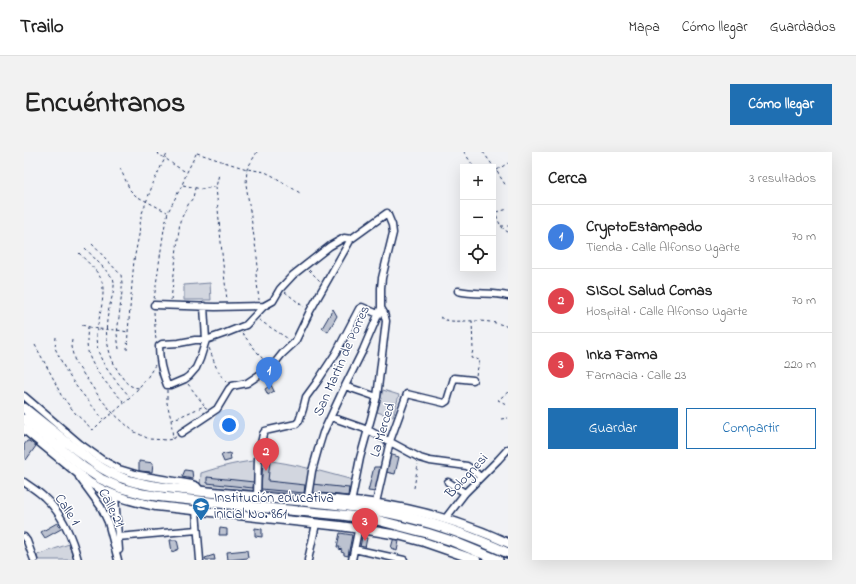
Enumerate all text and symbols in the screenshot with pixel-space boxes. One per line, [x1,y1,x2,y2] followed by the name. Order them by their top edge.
[20,14,64,41] text: Trailo
[629,17,660,38] text: Mapa
[682,17,748,38] text: Cómo llegar
[770,17,836,38] text: Guardados
[24,84,185,125] text: Encuéntranos
[730,84,832,125] button: Cómo llegar
[460,164,496,272] map controls
[460,164,496,200] button: +
[548,166,587,191] text: Cerca
[749,169,816,188] text: 3 resultados
[460,200,496,236] button: −
[586,216,702,238] text: CryptoEstampado
[559,227,563,246] text: 1
[792,227,816,246] text: 70 m
[460,236,496,272] button: locate
[586,238,740,257] text: Tienda · Calle Alfonso Ugarte
[586,280,712,302] text: SISOL Salud Comas
[558,291,564,310] text: 2
[792,291,816,310] text: 70 m
[308,302,376,420] street label: San Martin de Porres
[586,302,747,321] text: Hospital · Calle Alfonso Ugarte
[586,344,658,366] text: Inka Farma
[558,355,564,374] text: 3
[784,355,816,374] text: 220 m
[256,357,282,390] pin: 1
[586,366,686,385] text: Farmacia · Calle 23
[365,400,401,460] street label: La Merced
[548,408,678,449] button: Guardar
[686,408,816,449] button: Compartir
[219,415,239,435] your location
[253,438,279,471] pin: 2
[440,449,494,505] street label: Bolognesi
[92,485,130,532] street label: Calle 21
[214,488,334,525] place label: Institución educativa inicial No. 861
[49,490,85,531] street label: Calle 1
[191,496,211,521] school or university icon: Institución educativa inicial No. 861
[352,508,378,541] pin: 3

